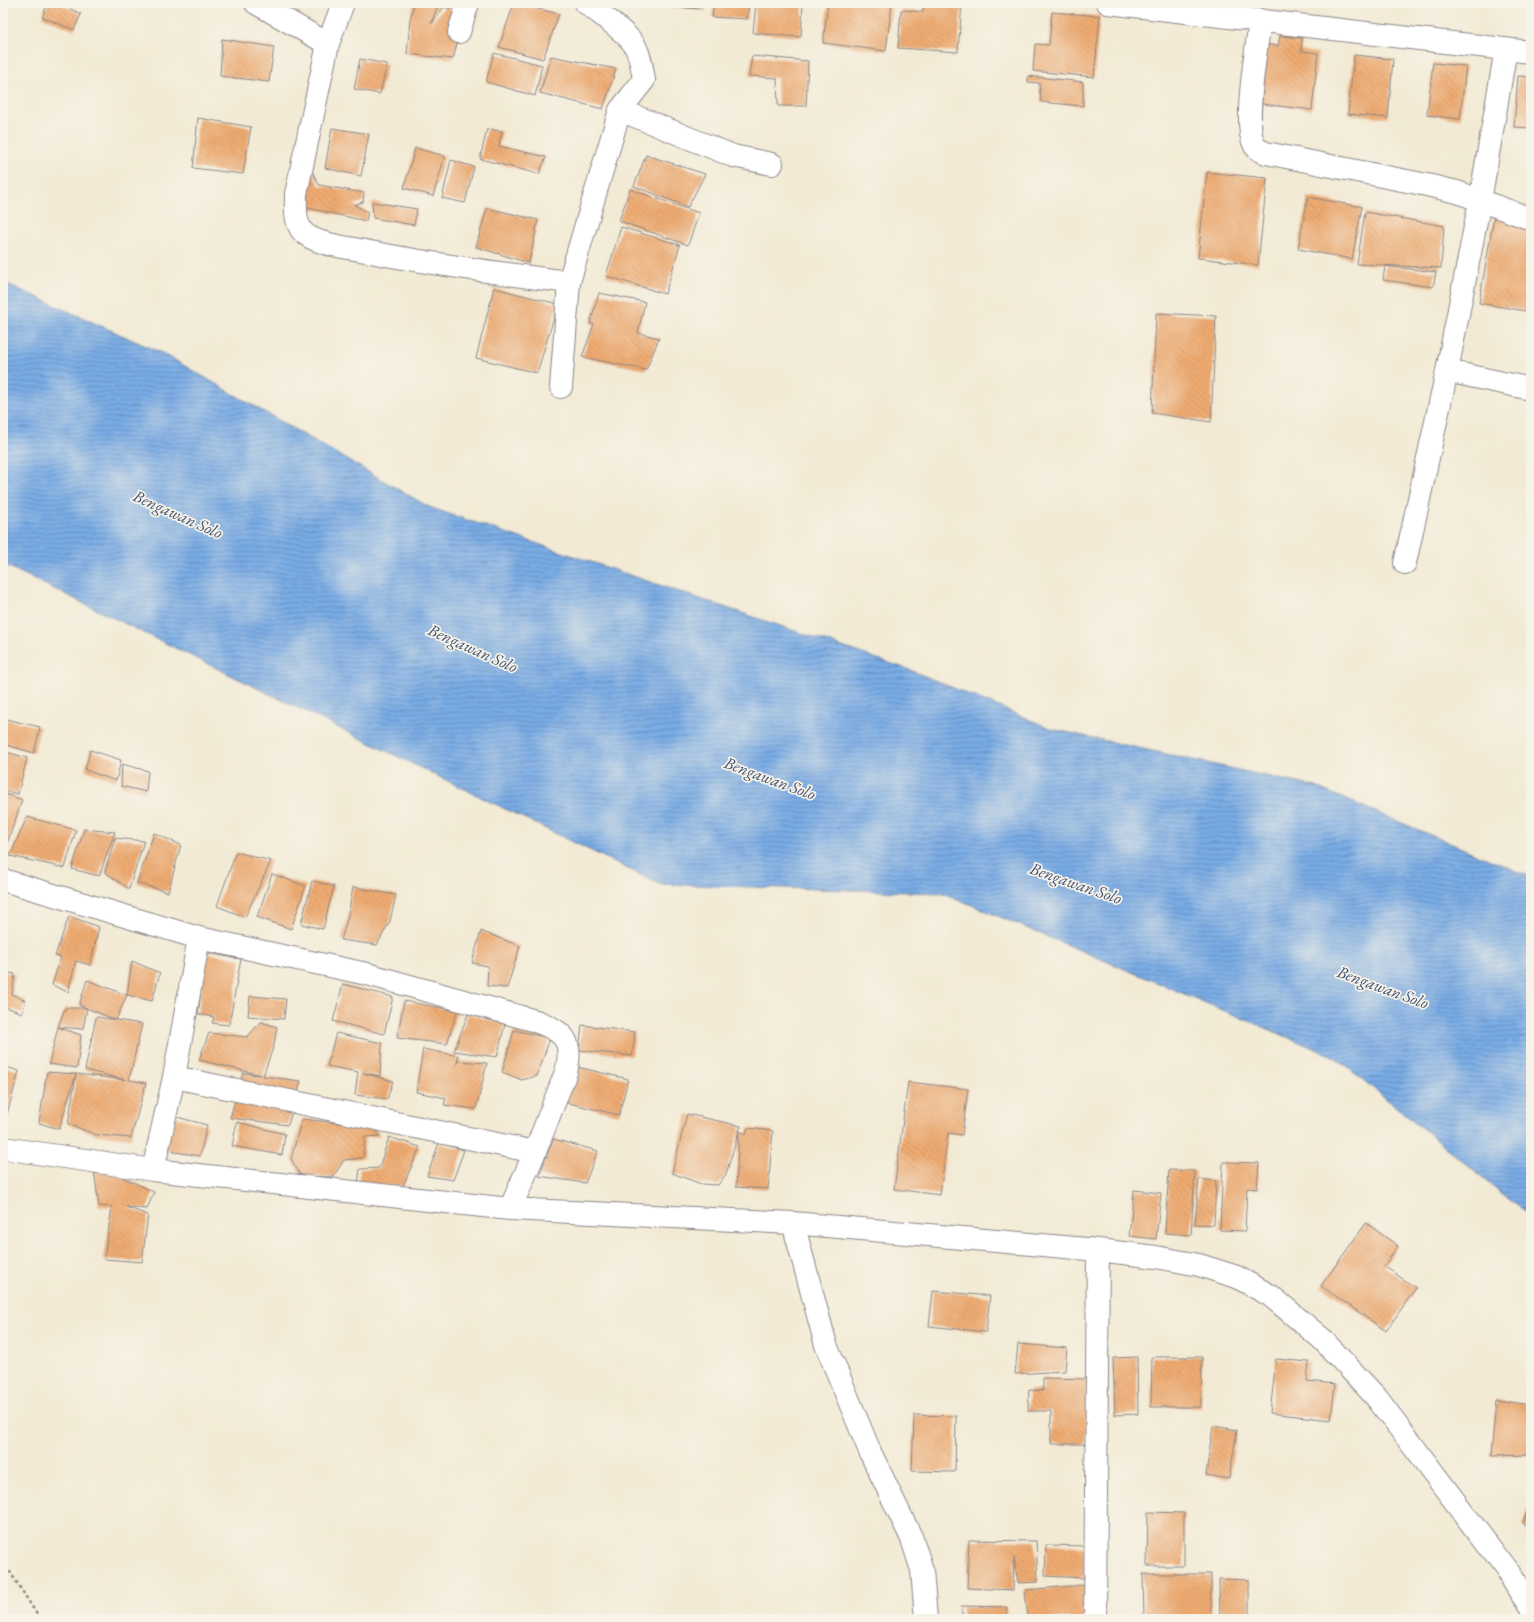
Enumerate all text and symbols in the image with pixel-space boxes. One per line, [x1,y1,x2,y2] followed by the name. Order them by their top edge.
[129,484,227,544] water label: Bengawan Solo
[424,618,522,678] water label: Bengawan Solo
[720,751,819,805] water label: Bengawan Solo
[1026,857,1125,909] water label: Bengawan Solo
[1333,960,1432,1014] water label: Bengawan Solo

